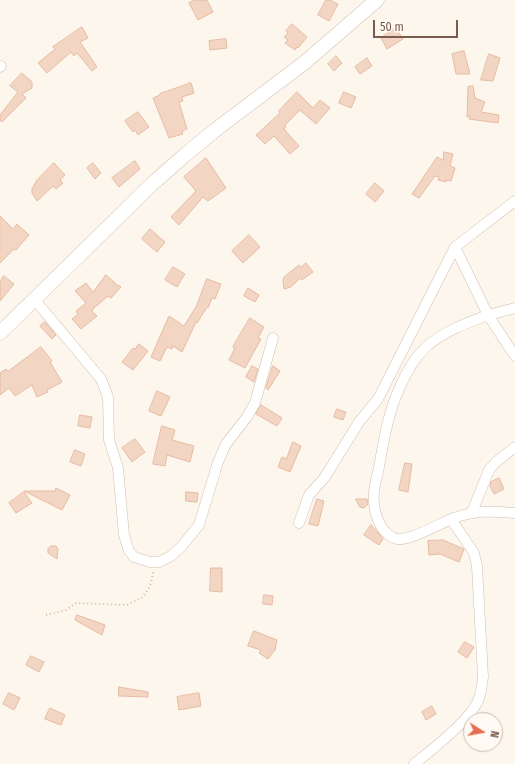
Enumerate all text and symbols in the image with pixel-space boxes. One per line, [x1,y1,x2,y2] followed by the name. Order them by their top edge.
[375,12,460,38] scale bar
[380,20,404,34] text: 50 m
[463,712,503,752] north arrow
[487,730,501,739] text: N

